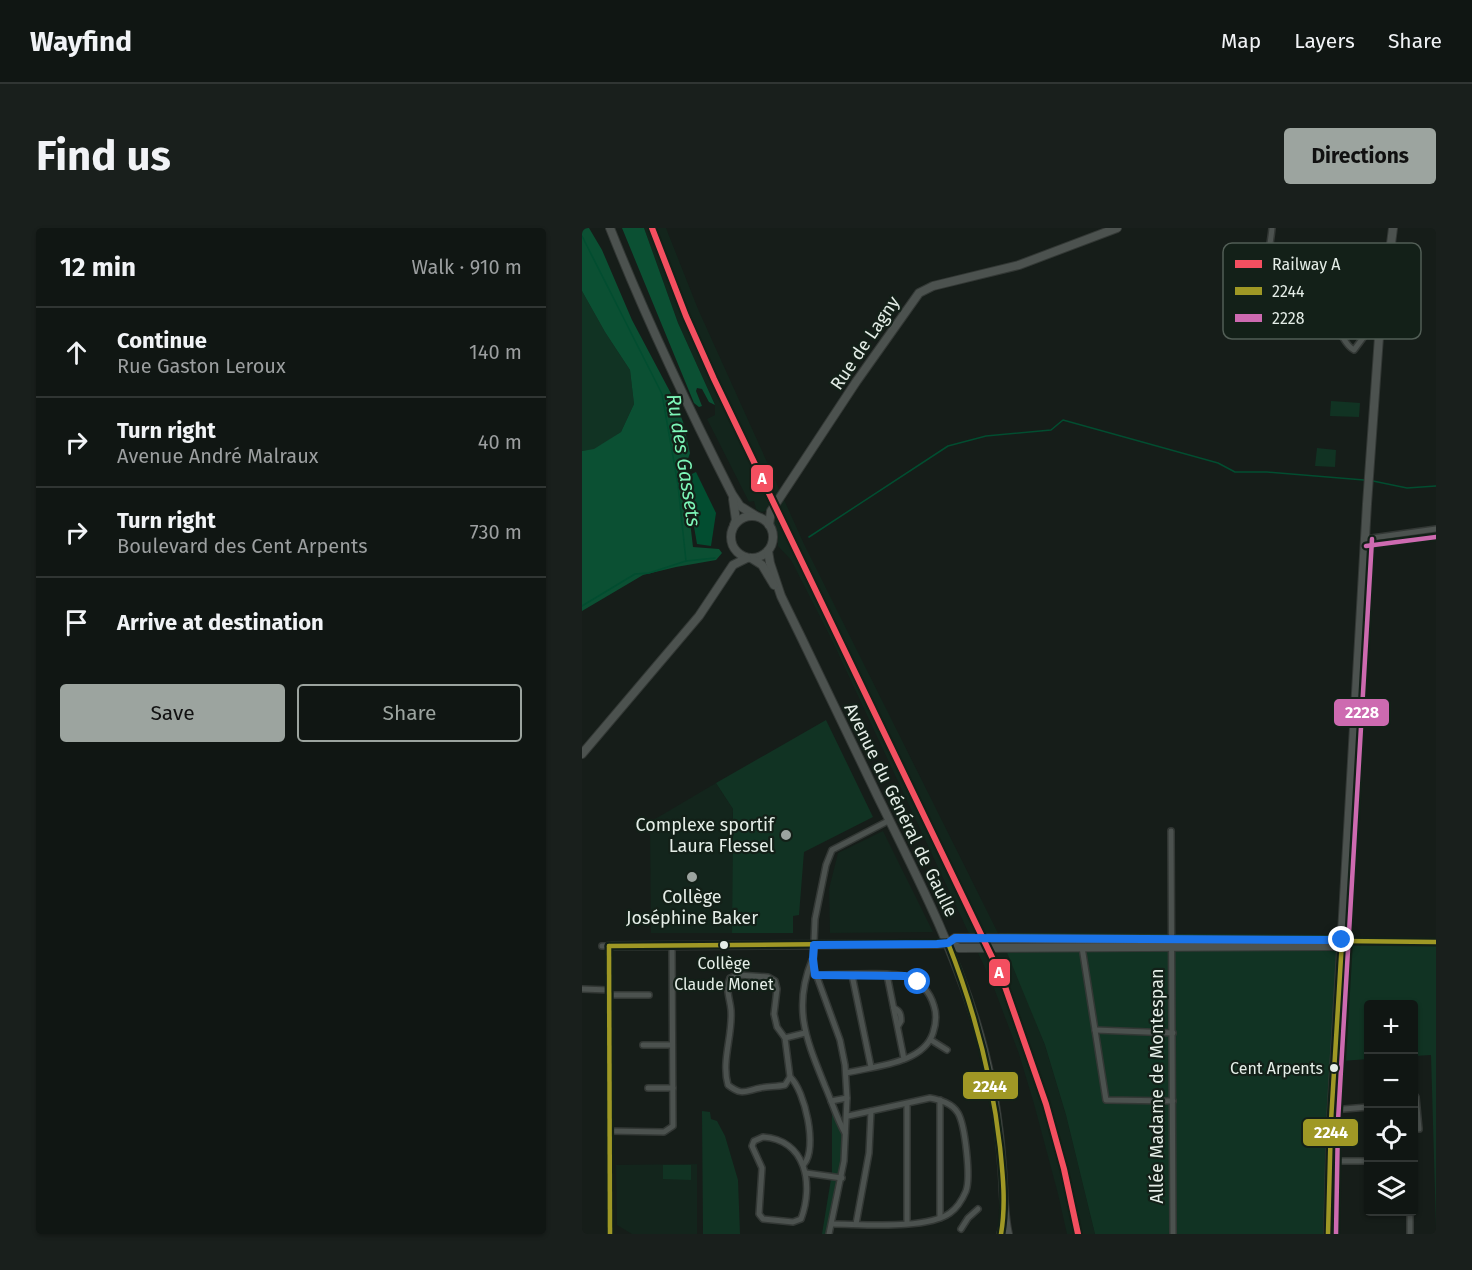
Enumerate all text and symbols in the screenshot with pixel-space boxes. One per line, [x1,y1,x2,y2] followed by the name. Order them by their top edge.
[30,25,132,58] text: Wayfind
[1221,28,1261,54] text: Map
[1294,28,1355,54] text: Layers
[1388,28,1442,54] text: Share
[1284,128,1436,184] button: Directions
[36,131,171,181] text: Find us
[1223,243,1421,339] legend
[60,252,136,283] text: 12 min
[412,255,522,279] text: Walk · 910 m
[1272,255,1341,274] text: Railway A
[1272,282,1305,301] text: 2244
[826,292,904,394] street label: Rue de Lagny
[1272,309,1305,328] text: 2228
[117,327,207,354] text: Continue
[60,336,93,369] icon: ahead
[469,340,522,364] text: 140 m
[117,354,286,378] text: Rue Gaston Leroux
[662,392,706,528] water label: Ru des Gassets
[117,417,216,444] text: Turn right
[60,426,93,459] icon: right
[478,430,522,454] text: 40 m
[117,444,318,468] text: Avenue André Malraux
[750,464,774,493] line badge: A
[756,469,767,488] text: A
[117,507,216,534] text: Turn right
[60,516,93,549] icon: right
[470,520,522,544] text: 730 m
[117,534,368,558] text: Boulevard des Cent Arpents
[60,606,93,639] icon: arrive
[117,609,324,636] text: Arrive at destination
[60,684,285,742] button: Save
[297,684,522,742] button: Share
[1333,698,1390,727] line badge: 2228
[840,699,962,921] street label: Avenue du Général de Gaulle
[1345,703,1379,722] text: 2228
[636,814,776,857] place label: Complexe sportif Laura Flessel
[779,828,793,842] marker: Complexe sportif Laura Flessel
[685,870,699,884] marker: Collège Joséphine Baker
[626,886,758,929] place label: Collège Joséphine Baker
[1328,926,1354,952] route end
[718,939,730,951] marker: Collège Claude Monet
[674,954,774,994] place label: Collège Claude Monet
[988,958,1011,987] line badge: A
[993,963,1004,982] text: A
[904,968,930,994] route start
[1146,968,1168,1204] street label: Allée Madame de Montespan
[1364,1000,1418,1216] map controls
[1364,1000,1418,1054] button: +
[1364,1054,1418,1108] button: −
[1230,1059,1323,1078] place label: Cent Arpents
[1328,1062,1340,1074] marker: Cent Arpents
[962,1071,1019,1100] line badge: 2244
[973,1077,1007,1096] text: 2244
[1364,1108,1418,1162] button: locate
[1302,1118,1359,1147] line badge: 2244
[1314,1123,1348,1142] text: 2244
[1364,1162,1418,1216] button: layers

